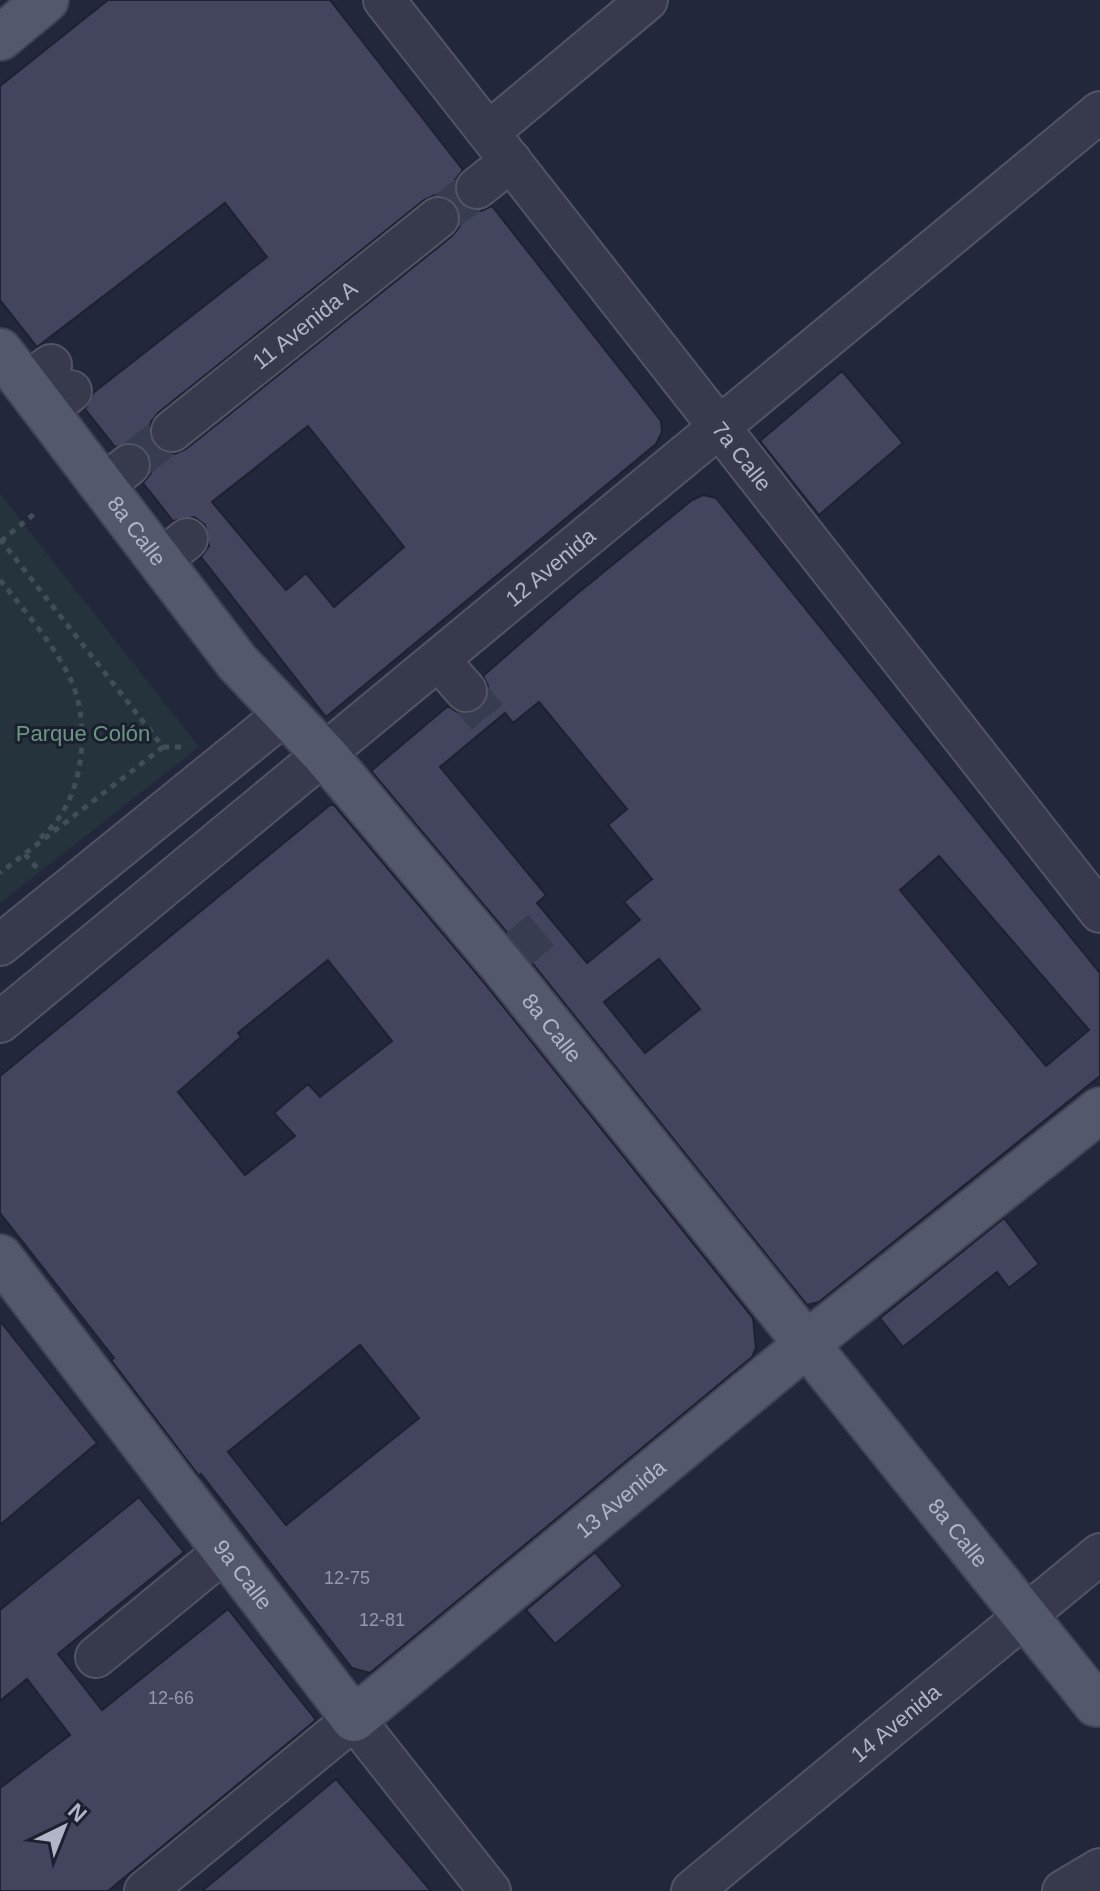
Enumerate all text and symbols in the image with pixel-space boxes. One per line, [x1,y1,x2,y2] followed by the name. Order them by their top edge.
[248,276,362,374] street label: 11 Avenida A
[707,417,777,496] street label: 7a Calle
[102,491,171,571] street label: 8a Calle
[501,523,601,612] street label: 12 Avenida
[16,721,150,746] park label: Parque Colón
[517,989,587,1067] street label: 8a Calle
[571,1454,671,1543] street label: 13 Avenida
[923,1494,993,1572] street label: 8a Calle
[208,1535,277,1614] street label: 9a Calle
[324,1568,370,1588] house number: 12-75
[359,1610,405,1630] house number: 12-81
[846,1679,946,1767] street label: 14 Avenida
[148,1688,194,1708] house number: 12-66
[24,1787,104,1867] north arrow
[63,1798,92,1827] text: N

